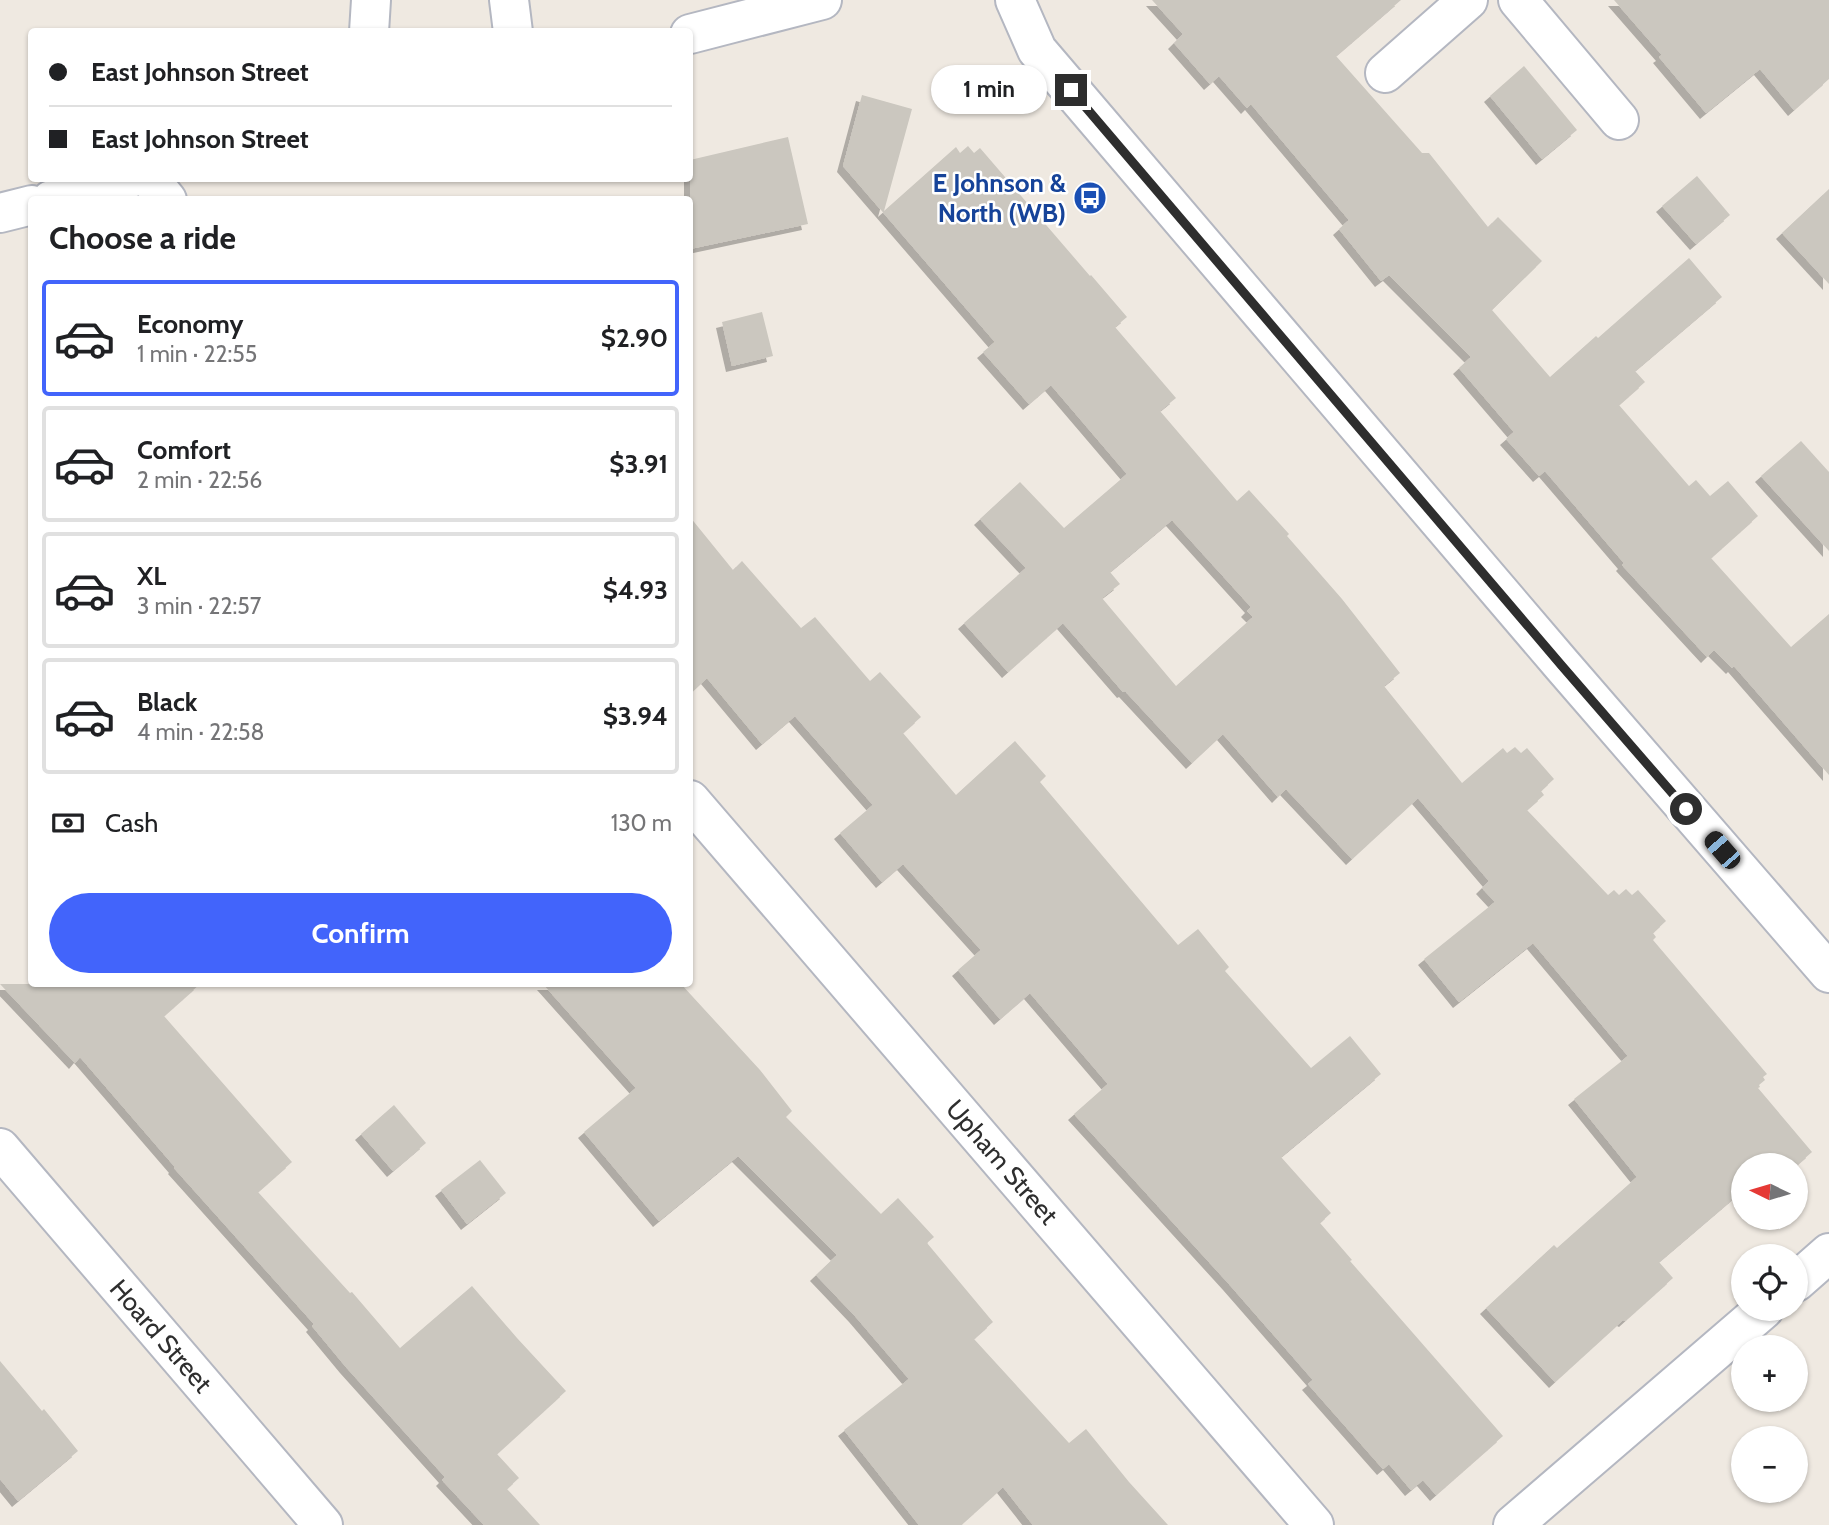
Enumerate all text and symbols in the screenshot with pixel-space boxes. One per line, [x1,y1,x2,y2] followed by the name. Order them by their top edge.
[91,56,309,88] text: East Johnson Street
[931,66,1046,114] callout: 1 min
[1055,74,1087,106] route end
[963,75,1015,103] text: 1 min
[91,123,309,155] text: East Johnson Street
[933,167,1067,229] place label: E Johnson & North (WB)
[1071,179,1109,217] bus stop icon: E Johnson & North (WB)
[49,218,236,257] text: Choose a ride
[53,307,116,370] icon: car
[137,308,243,340] text: Economy
[601,322,668,354] text: $2.90
[137,340,257,368] text: 1 min · 22:55
[53,433,116,496] icon: car
[137,434,231,466] text: Comfort
[609,448,668,480] text: $3.91
[137,466,262,494] text: 2 min · 22:56
[53,559,116,622] icon: car
[137,560,166,592] text: XL
[603,574,668,606] text: $4.93
[137,592,261,620] text: 3 min · 22:57
[53,685,116,748] icon: car
[137,686,197,718] text: Black
[603,700,668,732] text: $3.94
[137,718,264,746] text: 4 min · 22:58
[1670,793,1702,825] route start
[49,804,87,842] icon: cash
[105,807,158,839] text: Cash
[611,809,672,837] text: 130 m
[1701,827,1744,873] car
[49,893,672,973] button: Confirm
[939,1093,1065,1231] street label: Upham Street
[1731,1153,1808,1230] north arrow
[1731,1153,1808,1503] map controls
[1731,1244,1808,1321] button: locate
[103,1273,219,1399] street label: Hoard Street
[1731,1335,1808,1412] button: +
[1731,1426,1808,1503] button: −

